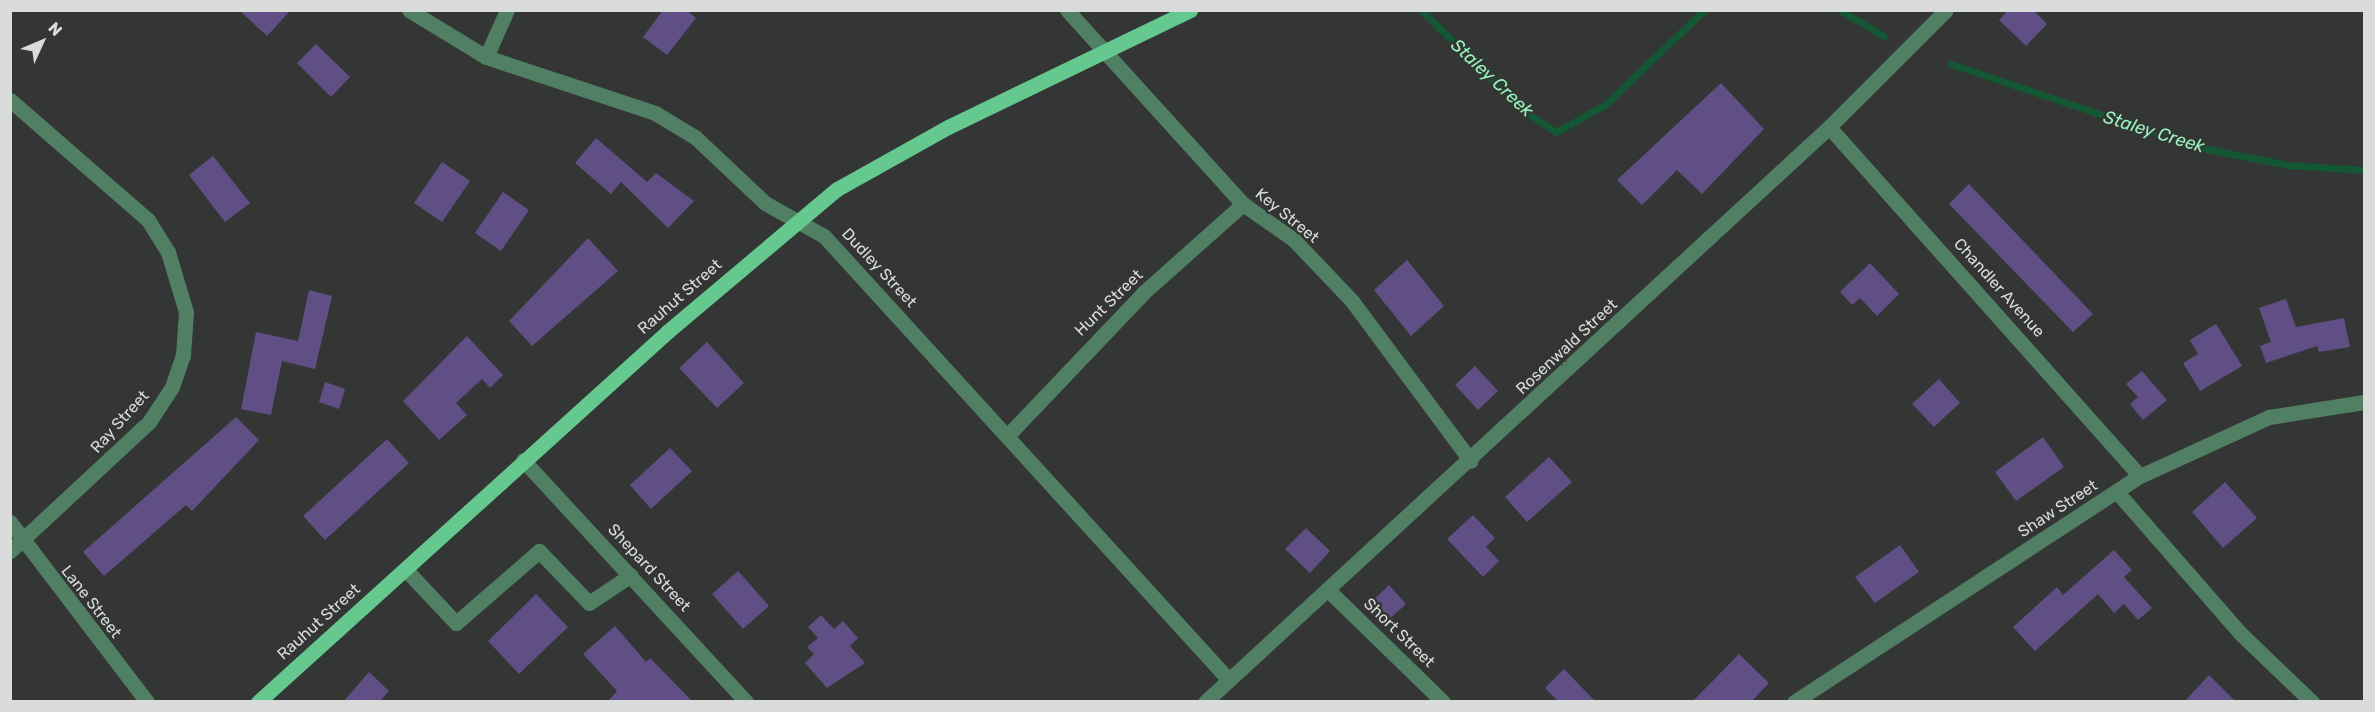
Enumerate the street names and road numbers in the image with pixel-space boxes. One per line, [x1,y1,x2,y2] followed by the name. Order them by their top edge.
[1251,184,1323,248] street label: Key Street
[837,224,921,312] street label: Dudley Street
[1949,234,2049,342] street label: Chandler Avenue
[634,255,726,339] street label: Rauhut Street
[1071,266,1147,340] street label: Hunt Street
[1512,295,1622,399] street label: Rosenwald Street
[87,387,153,457] street label: Ray Street
[2014,476,2102,542] street label: Shaw Street
[604,520,694,616] street label: Shepard Street
[57,562,125,642] street label: Lane Street
[274,580,364,664] street label: Rauhut Street
[1359,594,1439,672] street label: Short Street

